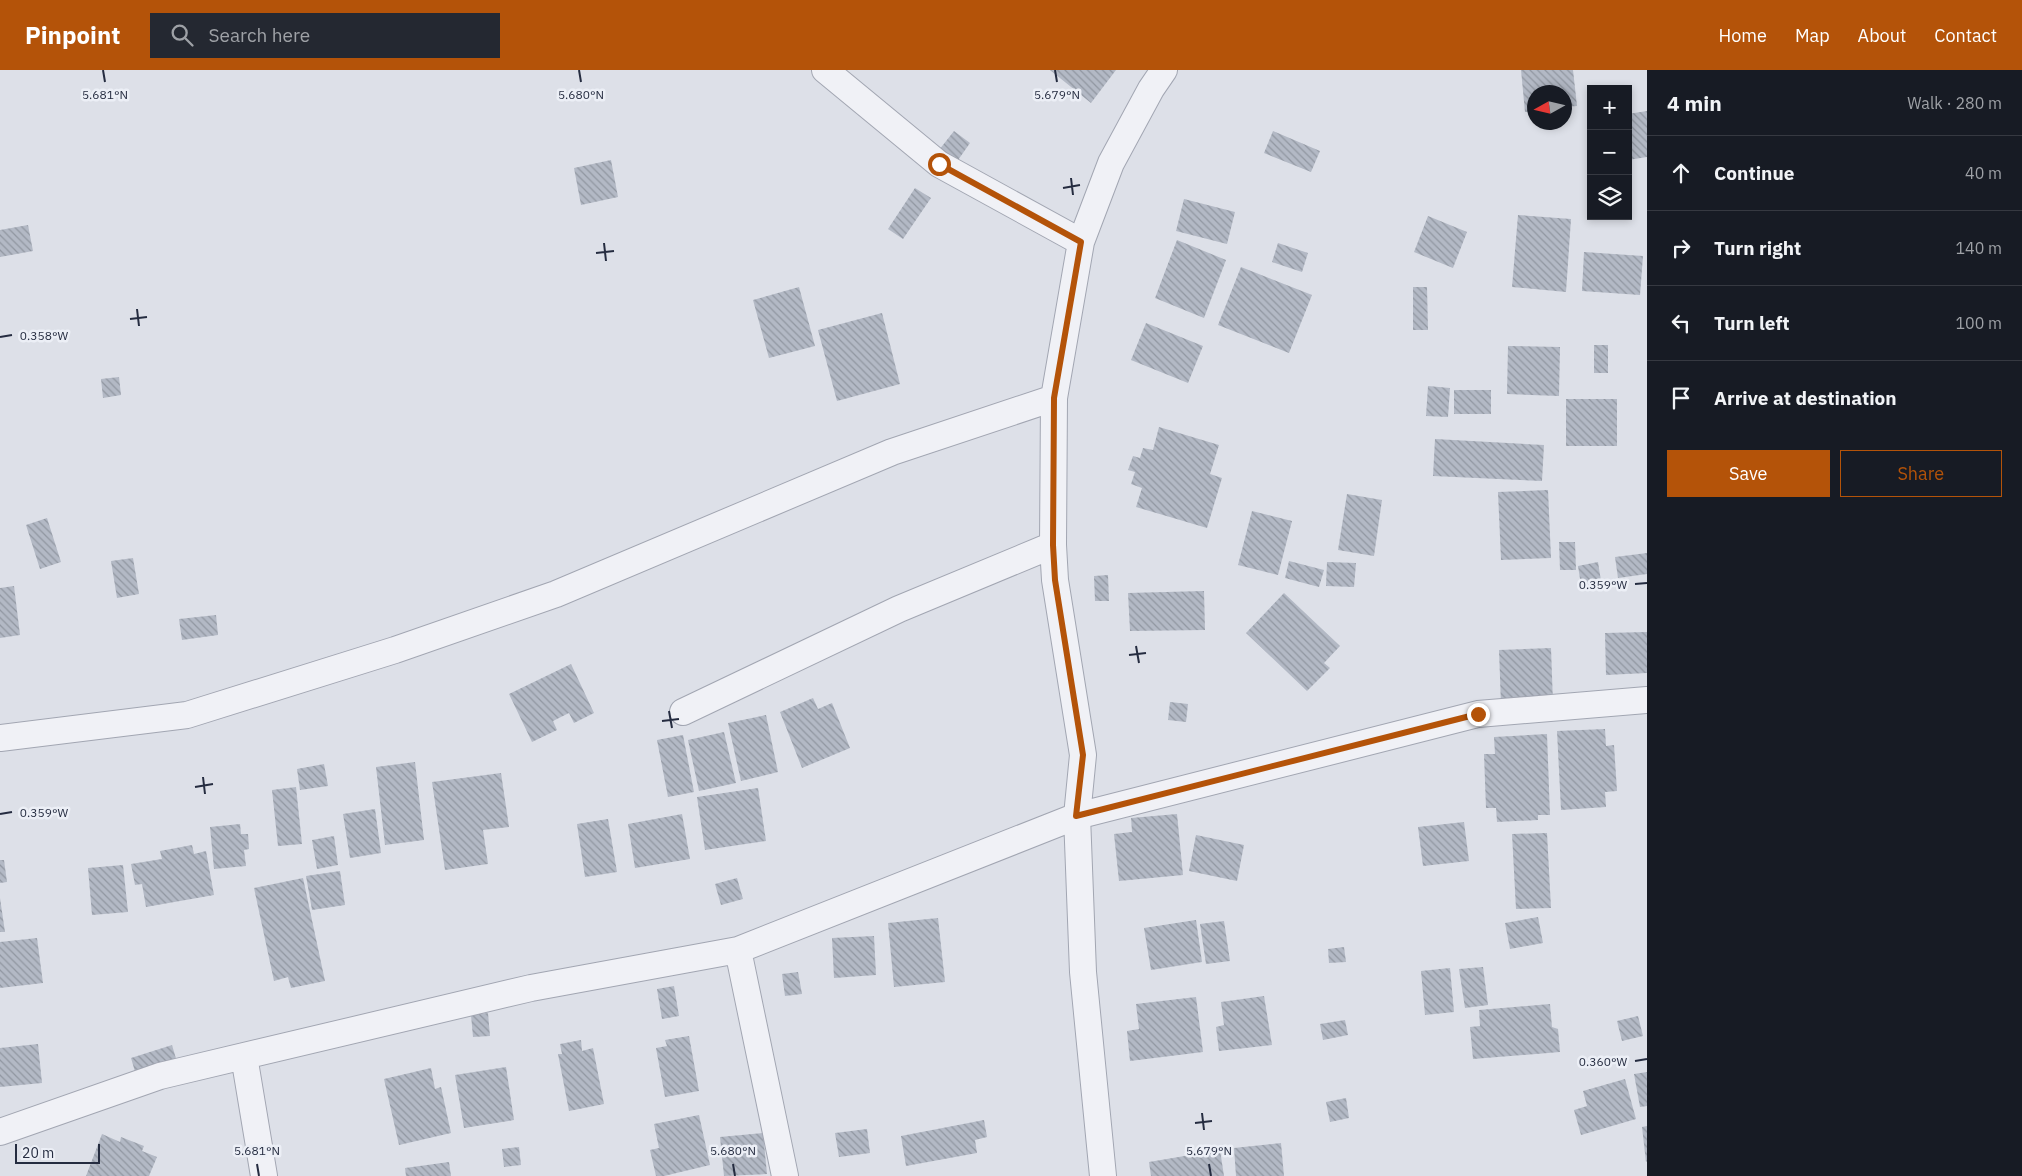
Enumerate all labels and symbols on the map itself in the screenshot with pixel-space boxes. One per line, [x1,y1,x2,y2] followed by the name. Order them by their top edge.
[1527,85,1572,130] north arrow
[82,87,128,102] text: 5.681°N
[558,87,604,102] text: 5.680°N
[1034,87,1080,102] text: 5.679°N
[928,153,951,176] route start
[20,328,68,343] text: 0.358°W
[1579,577,1627,592] text: 0.359°W
[1467,703,1490,726] route end
[20,805,68,820] text: 0.359°W
[1579,1054,1627,1069] text: 0.360°W
[15,1141,100,1164] scale bar
[234,1143,280,1158] text: 5.681°N
[710,1143,756,1158] text: 5.680°N
[1186,1143,1232,1158] text: 5.679°N

